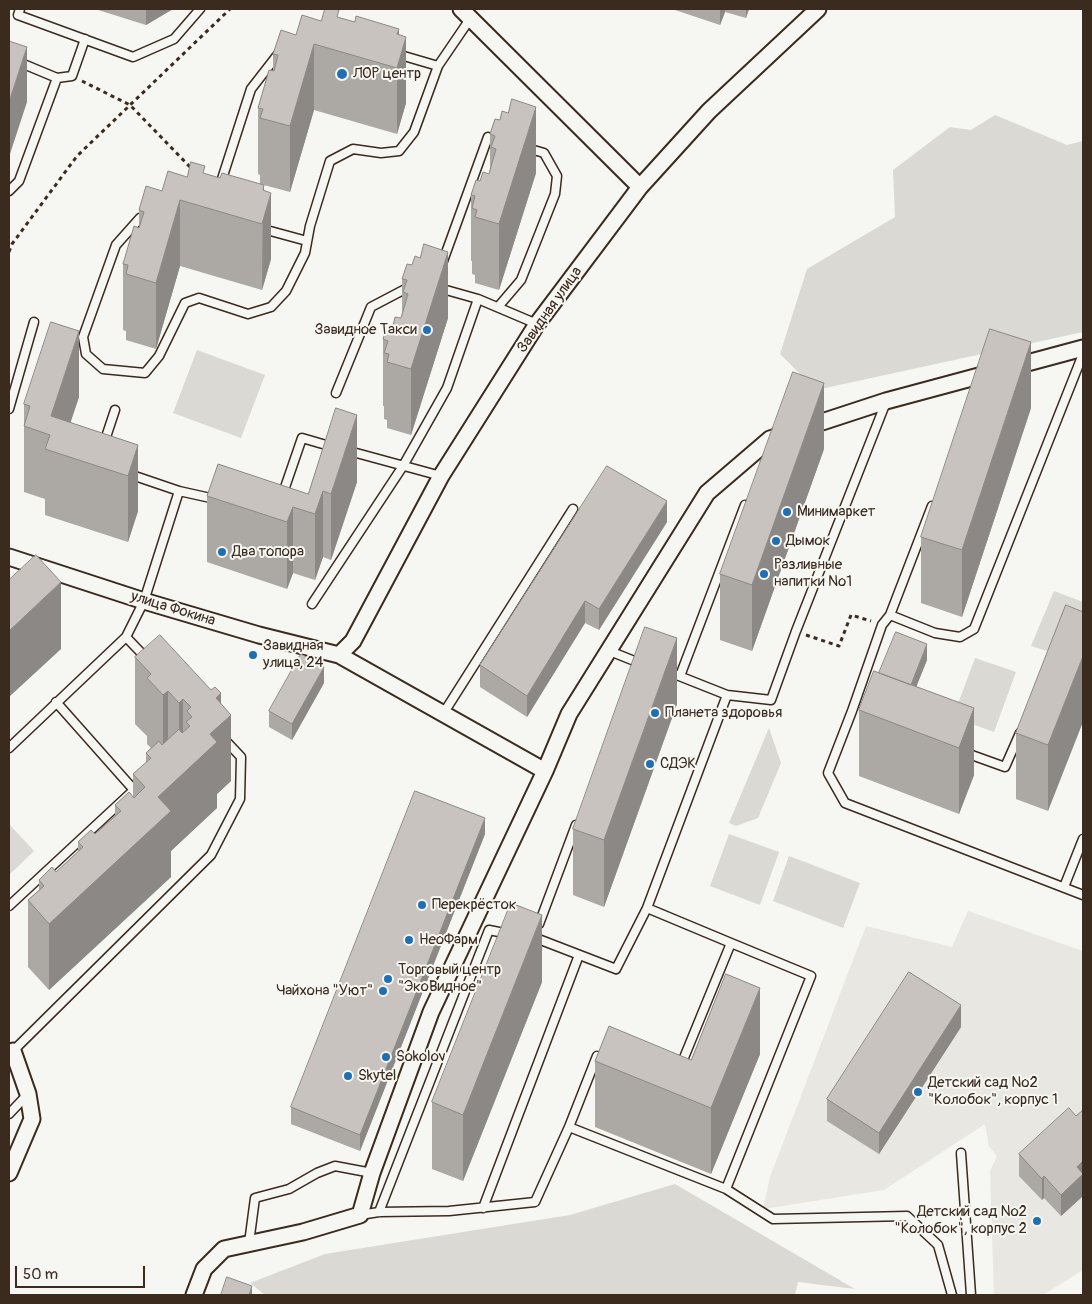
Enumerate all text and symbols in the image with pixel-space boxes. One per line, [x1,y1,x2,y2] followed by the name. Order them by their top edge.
[353,65,421,83] place label: ЛОР центр
[335,67,349,81] marker: ЛОР центр
[514,263,586,357] street label: Завидная улица
[314,321,417,339] place label: Завидное Такси
[421,324,433,336] marker: Завидное Такси
[797,503,875,521] place label: Минимаркет
[781,506,793,518] marker: Минимаркет
[786,532,830,550] place label: Дымок
[770,535,782,547] marker: Дымок
[232,543,304,561] place label: Два топора
[216,546,228,558] marker: Два топора
[774,556,852,591] place label: Разливные напитки №1
[758,568,770,580] marker: Разливные напитки №1
[128,588,218,630] street label: улица Фокина
[263,637,324,672] place label: Завидная улица, 24
[247,649,259,661] marker: Завидная улица, 24
[665,704,782,722] place label: Планета здоровья
[649,707,661,719] marker: Планета здоровья
[660,755,696,773] place label: СДЭК
[644,758,656,770] marker: СДЭК
[432,896,516,914] place label: Перекрёсток
[416,899,428,911] marker: Перекрёсток
[419,931,478,949] place label: НеоФарм
[403,934,415,946] marker: НеоФарм
[398,961,501,996] place label: Торговый центр "ЭкоВидное"
[382,973,394,985] marker: Торговый центр "ЭкоВидное"
[276,982,373,1000] place label: Чайхона "Уют"
[377,985,389,997] marker: Чайхона "Уют"
[396,1048,445,1066] place label: Sokolov
[380,1051,392,1063] marker: Sokolov
[358,1067,396,1085] place label: Skytel
[342,1070,354,1082] marker: Skytel
[928,1074,1058,1109] place label: Детский сад №2 "Колобок", корпус 1
[912,1086,924,1098] marker: Детский сад №2 "Колобок", корпус 1
[895,1203,1027,1238] place label: Детский сад №2 "Колобок", корпус 2
[1031,1215,1043,1227] marker: Детский сад №2 "Колобок", корпус 2
[18,1256,148,1288] scale bar
[23,1265,58,1284] text: 50 m

